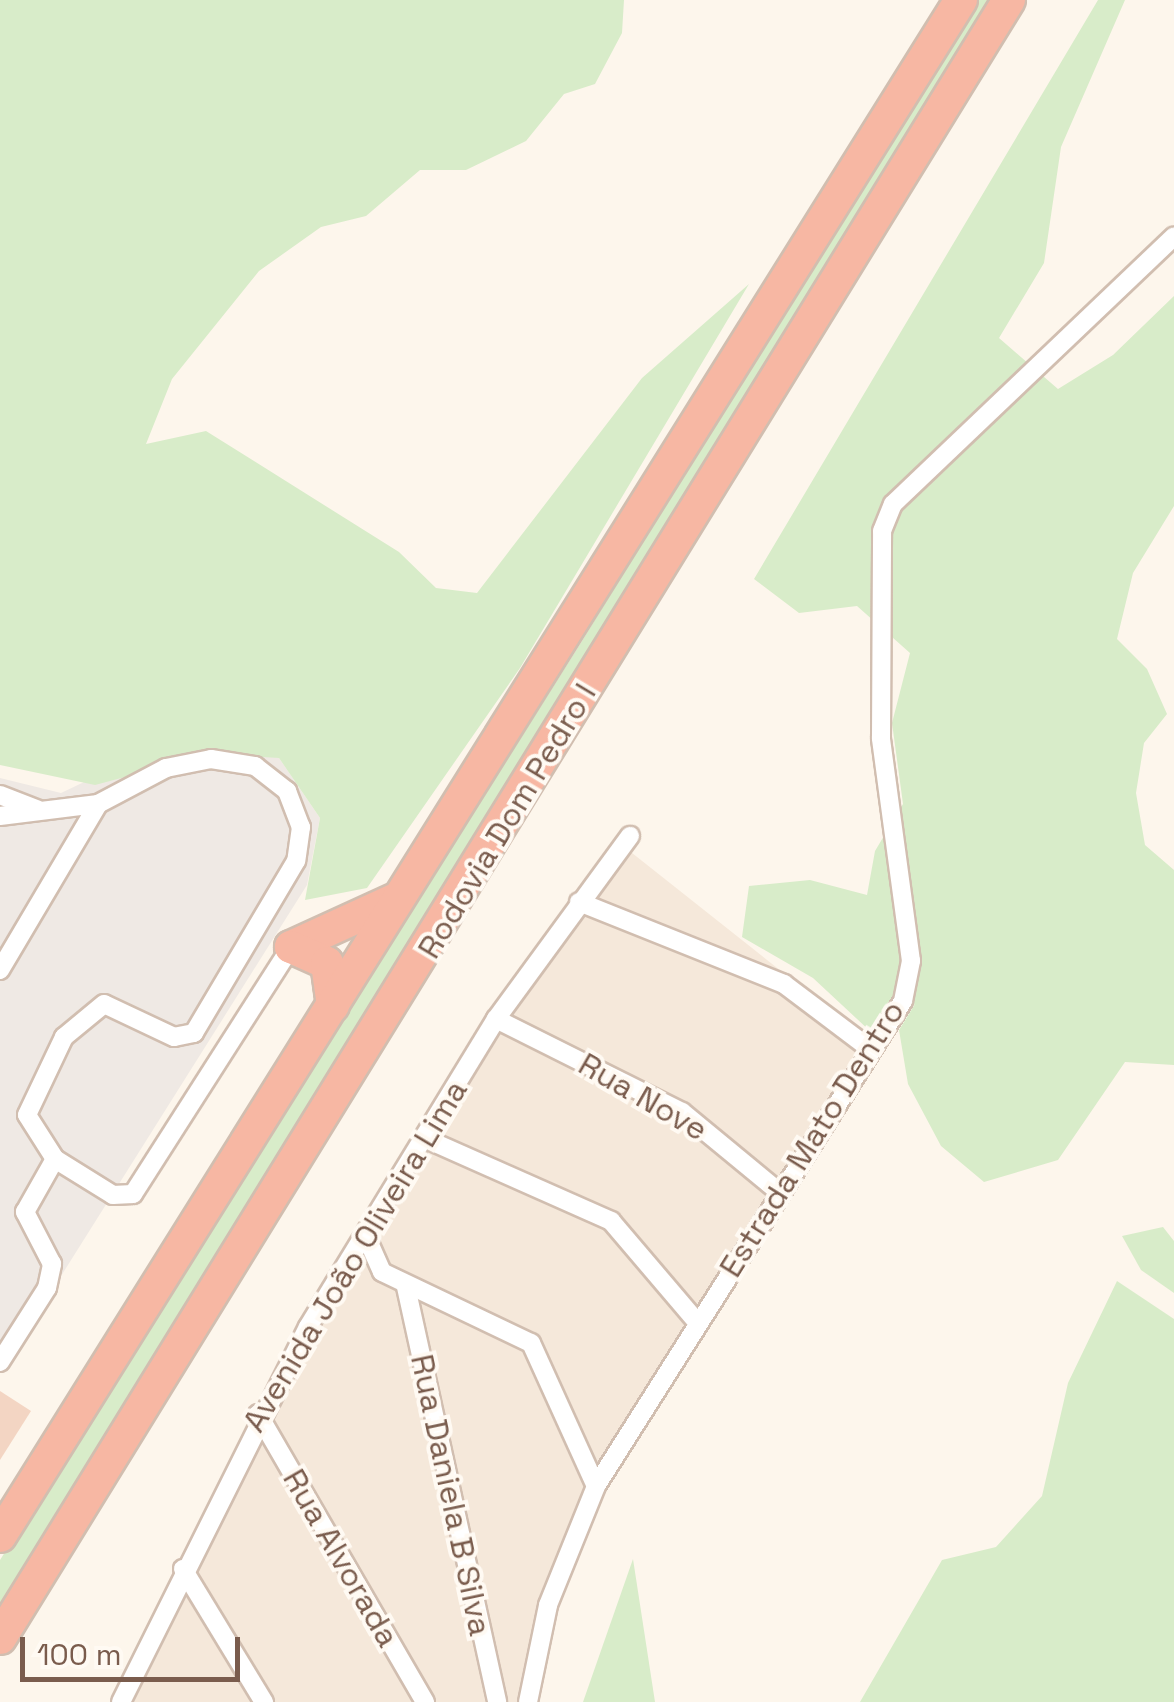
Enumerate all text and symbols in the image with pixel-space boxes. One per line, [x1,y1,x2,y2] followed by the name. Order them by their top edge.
[410,677,604,965] street label: Rodovia Dom Pedro I
[711,994,913,1284] street label: Estrada Mato Dentro
[572,1045,714,1149] street label: Rua Nove
[235,1073,475,1439] street label: Avenida João Oliveira Lima
[402,1351,500,1639] street label: Rua Daniela B Silva
[275,1462,407,1654] street label: Rua Alvorada
[25,1617,245,1679] scale bar
[37,1635,122,1674] text: 100 m

